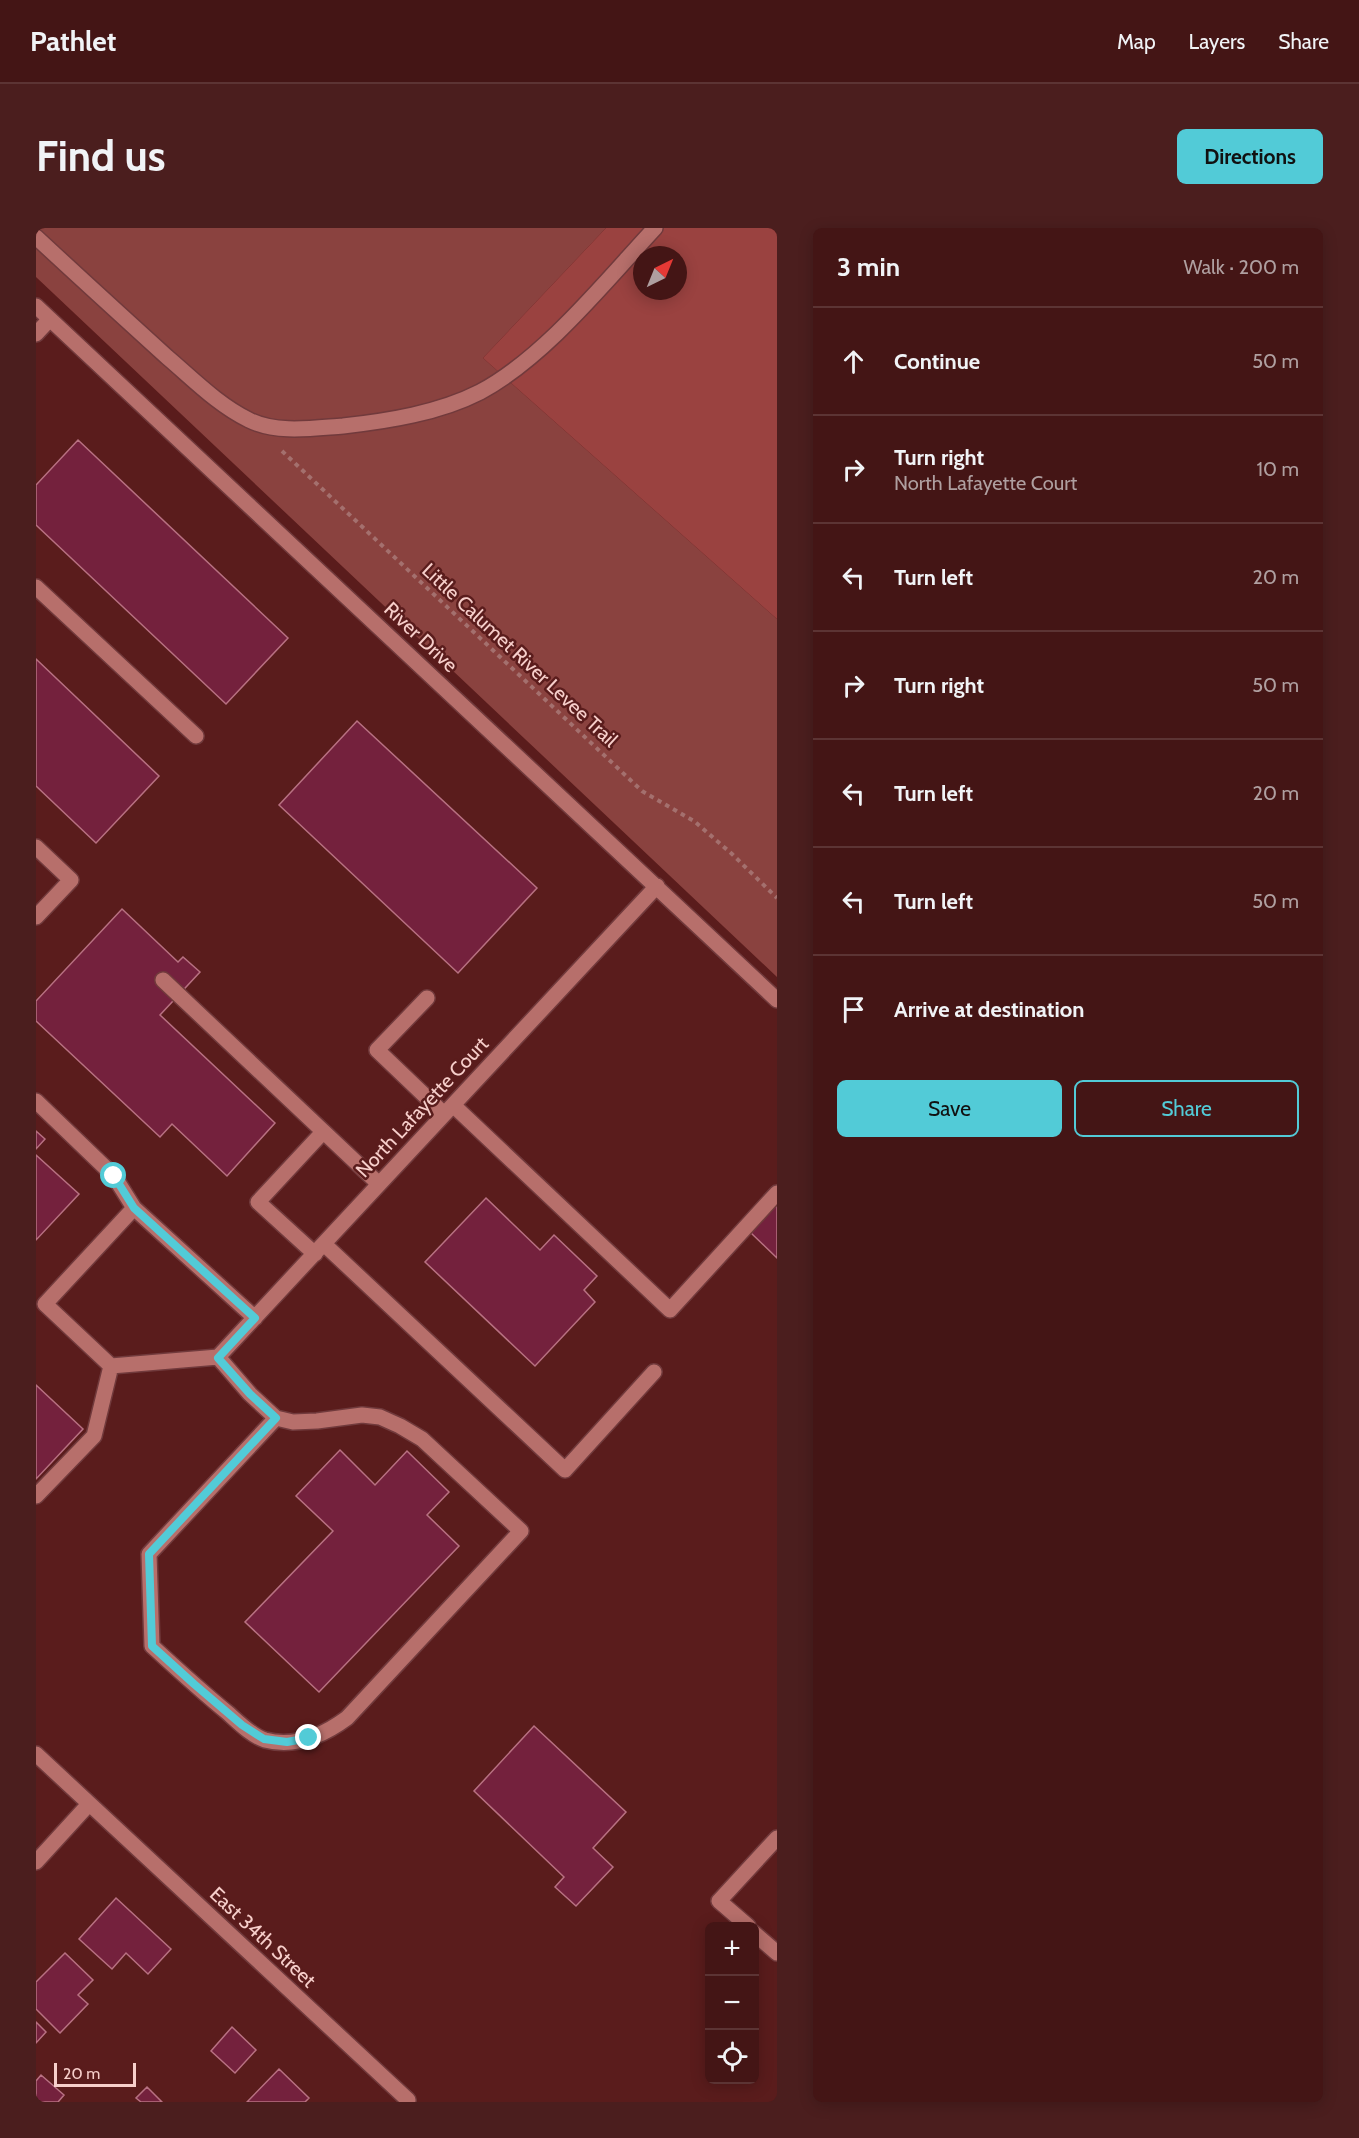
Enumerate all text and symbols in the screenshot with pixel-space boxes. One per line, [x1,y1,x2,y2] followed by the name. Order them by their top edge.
[30,24,116,58] text: Pathlet
[1117,29,1156,54] text: Map
[1189,29,1245,54] text: Layers
[1278,29,1329,54] text: Share
[1177,129,1323,184] button: Directions
[36,130,165,182] text: Find us
[633,246,687,300] north arrow
[837,251,900,283] text: 3 min
[1183,255,1299,279] text: Walk · 200 m
[837,345,870,378] icon: ahead
[894,348,980,375] text: Continue
[1252,349,1299,373] text: 50 m
[894,444,984,471] text: Turn right
[837,453,870,486] icon: right
[1256,457,1299,481] text: 10 m
[894,471,1077,495] text: North Lafayette Court
[417,558,623,752] street label: Little Calumet River Levee Trail
[837,561,870,594] icon: left
[894,564,973,591] text: Turn left
[1253,565,1299,589] text: 20 m
[379,597,463,677] street label: River Drive
[837,669,870,702] icon: right
[894,672,984,699] text: Turn right
[1252,673,1299,697] text: 50 m
[837,777,870,810] icon: left
[894,780,973,807] text: Turn left
[1253,781,1299,805] text: 20 m
[837,885,870,918] icon: left
[894,888,973,915] text: Turn left
[1252,889,1299,913] text: 50 m
[837,993,870,1026] icon: arrive
[894,996,1084,1023] text: Arrive at destination
[351,1032,493,1182] street label: North Lafayette Court
[837,1080,1062,1137] button: Save
[1074,1080,1299,1137] button: Share
[100,1162,126,1188] route start
[295,1724,321,1750] route end
[205,1882,321,1992] street label: East 34th Street
[705,1922,759,2084] map controls
[705,1922,759,1976] button: +
[705,1976,759,2030] button: −
[705,2030,759,2084] button: locate
[54,2060,136,2088] scale bar
[63,2064,100,2083] text: 20 m

